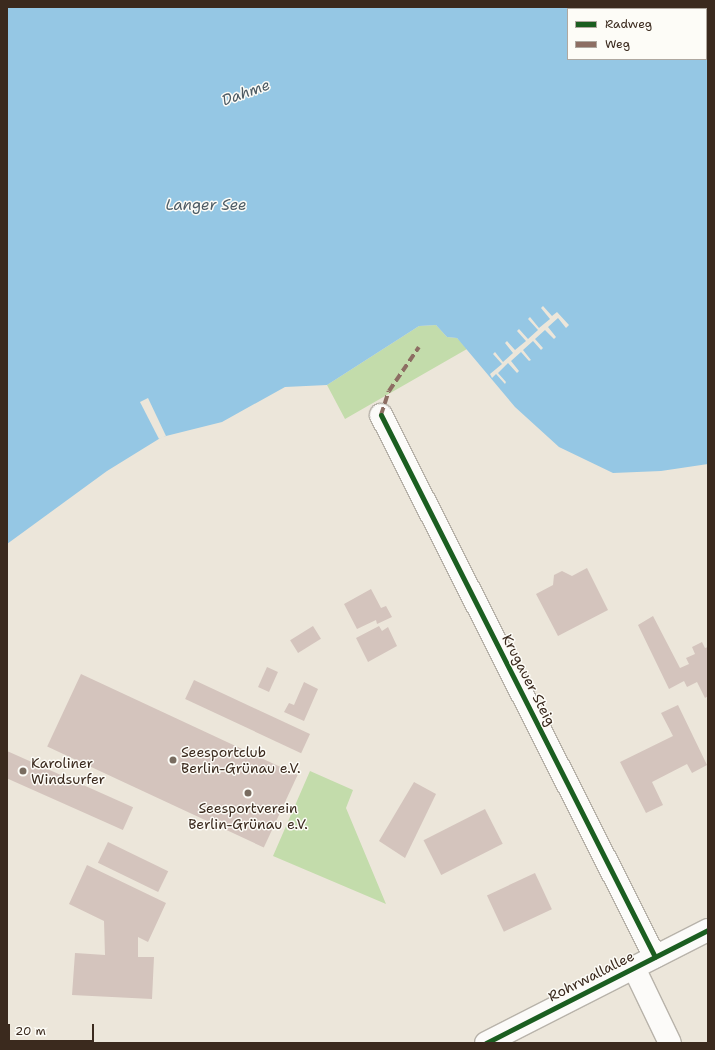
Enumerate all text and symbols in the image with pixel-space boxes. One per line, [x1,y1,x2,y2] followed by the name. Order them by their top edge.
[567,8,707,60] legend
[605,16,652,32] text: Radweg
[605,36,630,52] text: Weg
[219,76,273,110] water label: Dahme
[165,197,247,215] water label: Langer See
[499,631,559,729] street label: Krugauer Steig
[181,744,301,776] place label: Seesportclub Berlin-Grünau e.V.
[31,755,105,788] place label: Karoliner Windsurfer
[168,755,178,765] marker: Seesportclub Berlin-Grünau e.V.
[18,766,28,776] marker: Karoliner Windsurfer
[243,788,253,798] marker: Seesportverein Berlin-Grünau e.V.
[188,800,308,832] place label: Seesportverein Berlin-Grünau e.V.
[545,947,637,1005] street label: Rohrwallallee
[10,1016,96,1042] scale bar
[15,1023,46,1039] text: 20 m

